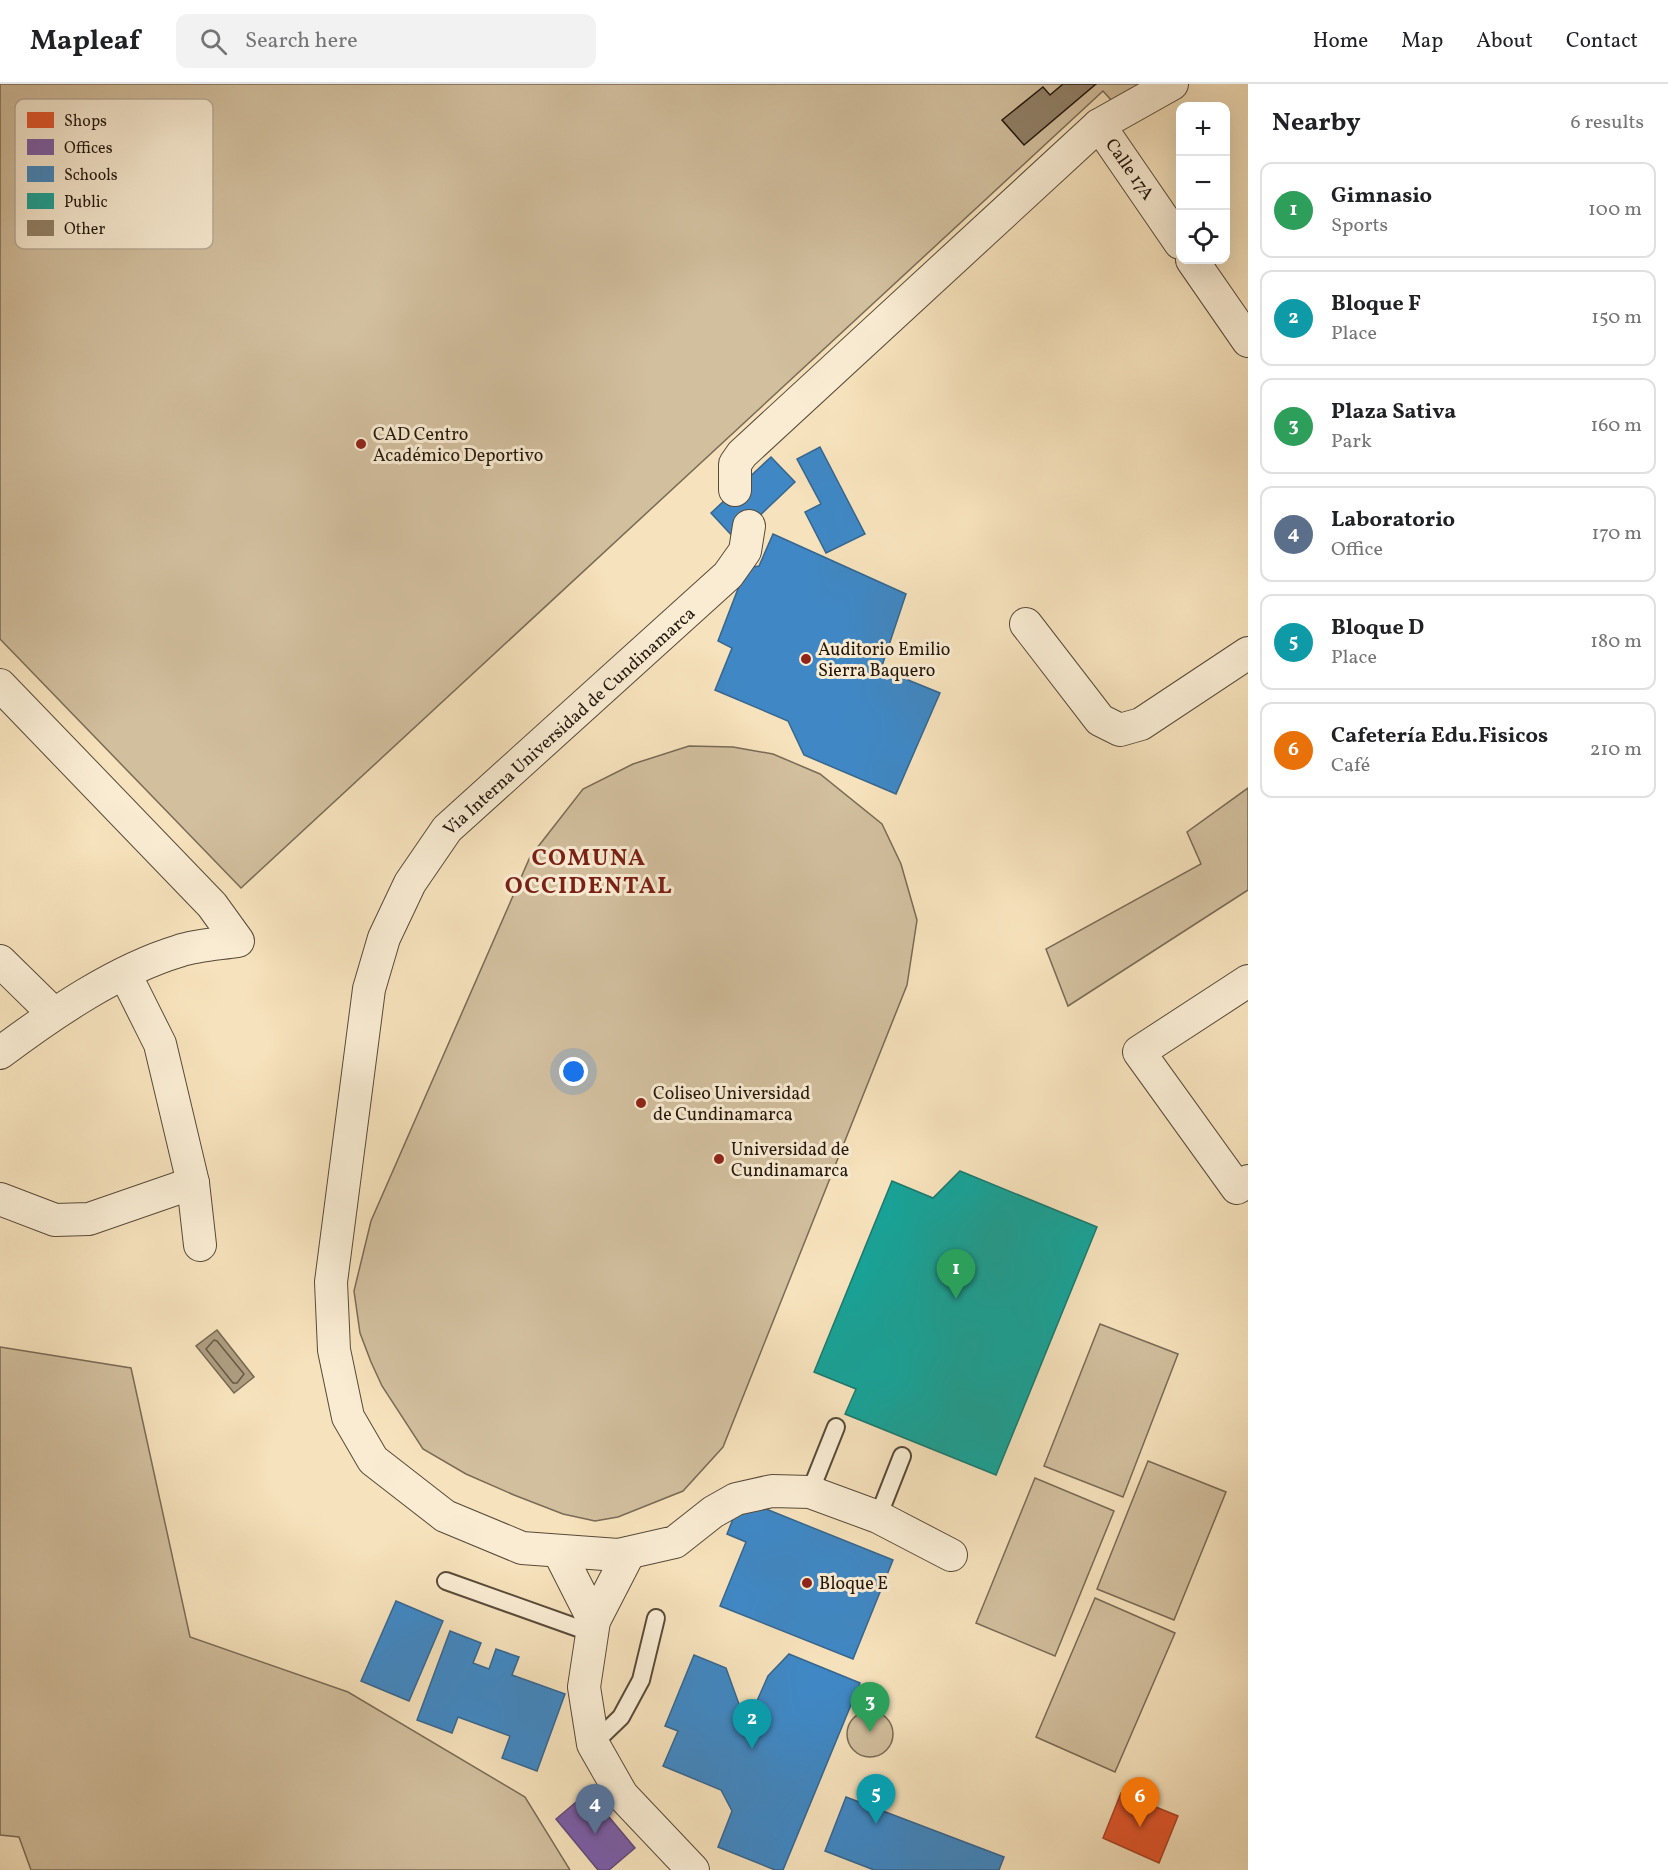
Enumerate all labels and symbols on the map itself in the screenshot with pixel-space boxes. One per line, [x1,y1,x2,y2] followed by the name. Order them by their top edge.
[15,99,213,249] legend
[64,111,107,133] text: Shops
[1098,134,1159,206] street label: Calle 17A
[64,138,113,160] text: Offices
[64,165,118,187] text: Schools
[64,192,108,214] text: Public
[64,219,105,241] text: Other
[373,423,543,469] place label: CAD Centro Académico Deportivo
[354,437,368,451] marker: CAD Centro Académico Deportivo
[438,602,702,842] street label: Via Interna Universidad de Cundinamarca
[818,638,950,684] place label: Auditorio Emilio Sierra Baquero
[799,652,813,666] marker: Auditorio Emilio Sierra Baquero
[505,842,673,904] district label: COMUNA OCCIDENTAL
[559,1057,588,1086] your location
[653,1082,810,1128] place label: Coliseo Universidad de Cundinamarca
[634,1096,648,1110] marker: Coliseo Universidad de Cundinamarca
[731,1138,849,1184] place label: Universidad de Cundinamarca
[712,1152,726,1166] marker: Universidad de Cundinamarca
[936,1250,976,1299] pin: 1
[819,1572,888,1597] place label: Bloque E
[800,1576,814,1590] marker: Bloque E
[850,1682,890,1732] pin: 3
[732,1700,771,1749] pin: 2
[856,1774,896,1824] pin: 5
[1120,1778,1160,1827] pin: 6
[576,1784,614,1834] pin: 4

